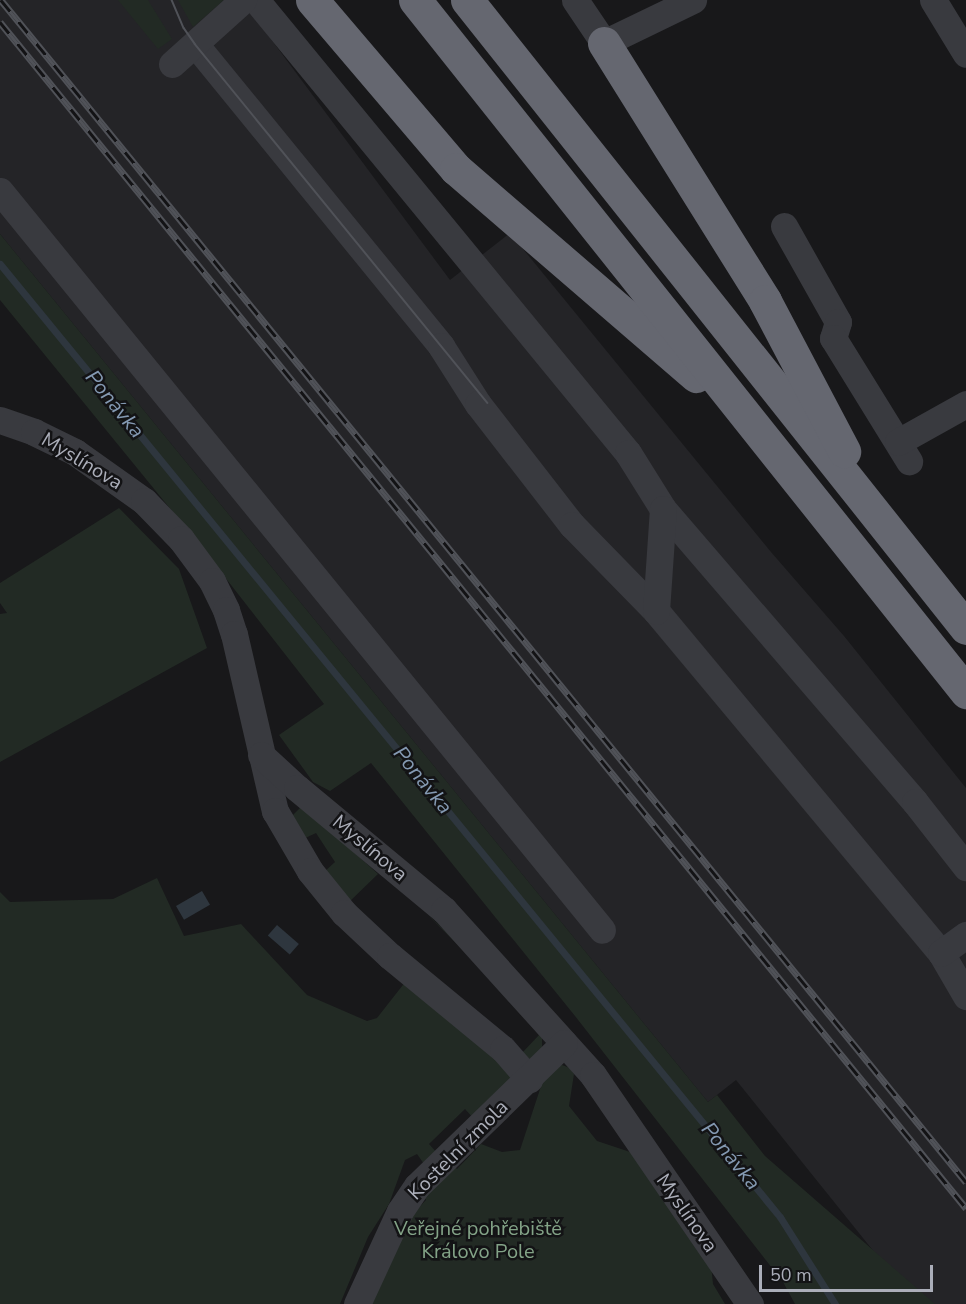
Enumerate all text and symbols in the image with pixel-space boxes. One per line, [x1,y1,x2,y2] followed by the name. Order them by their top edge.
[80,365,150,443] water label: Ponávka
[37,427,127,495] street label: Myslínova
[388,741,458,819] water label: Ponávka
[328,810,412,886] street label: Myslínova
[403,1095,513,1205] street label: Kostelní zmola
[696,1117,766,1195] water label: Ponávka
[651,1169,723,1257] street label: Myslínova
[394,1217,562,1264] park label: Veřejné pohřebiště Královo Pole
[762,1253,936,1291] scale bar
[770,1263,812,1287] text: 50 m

